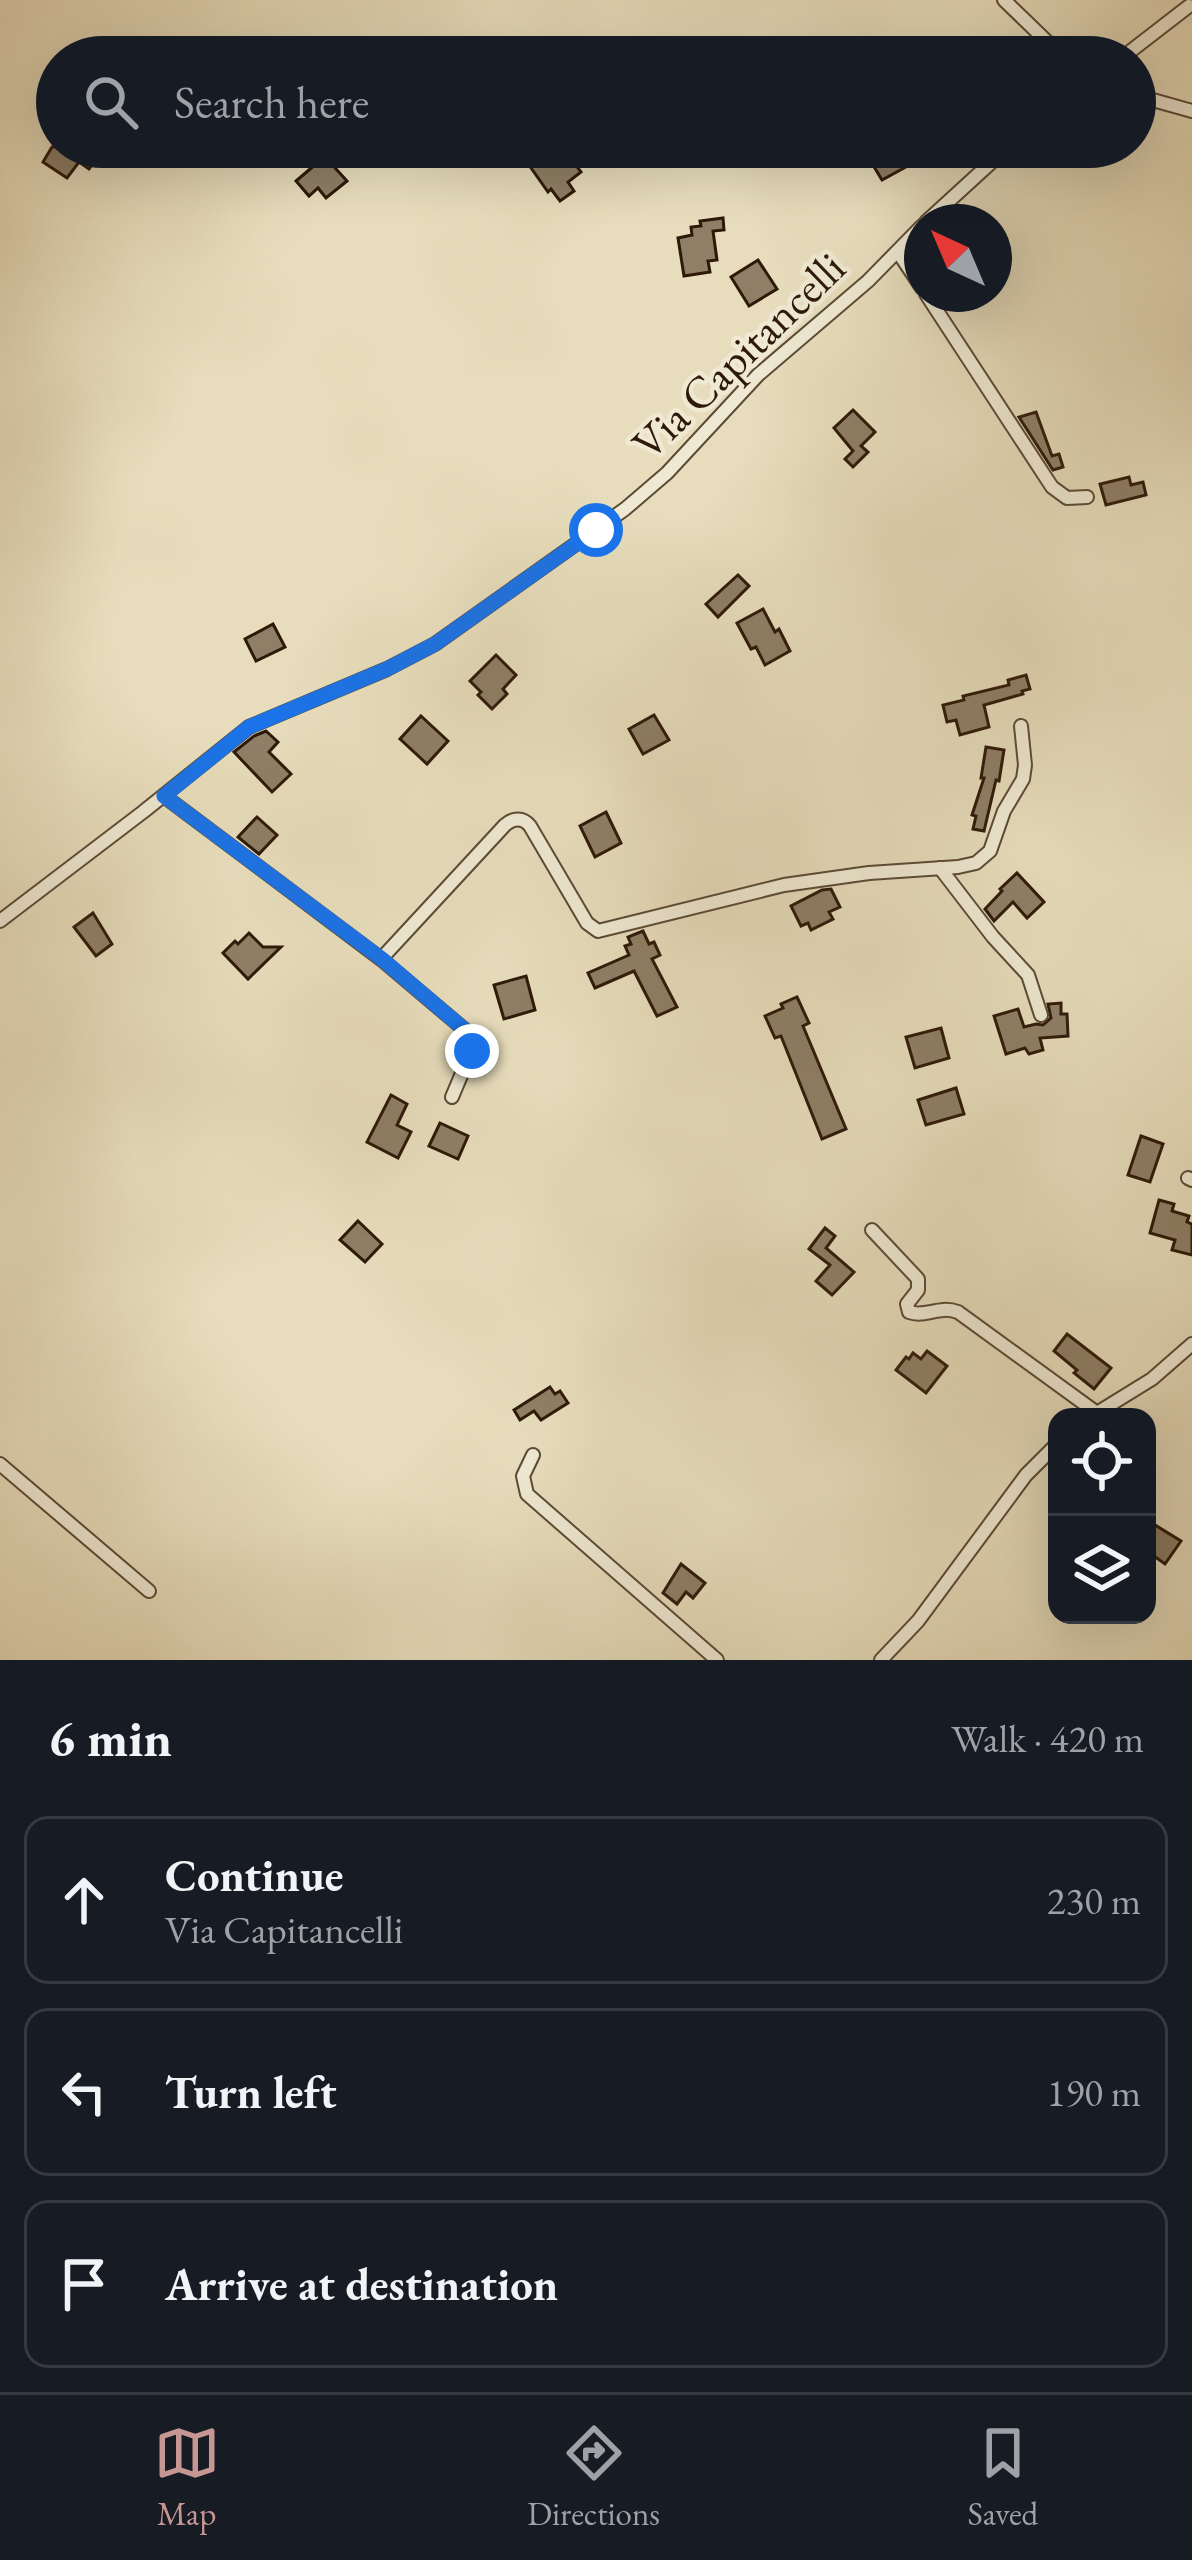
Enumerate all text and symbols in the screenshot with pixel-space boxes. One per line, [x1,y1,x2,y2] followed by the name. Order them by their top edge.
[36,36,1156,168] search box
[78,69,144,135] icon: search
[174,73,369,131] text: Search here
[904,204,1012,312] north arrow
[619,239,857,471] street label: Via Capitancelli
[569,503,623,557] route start
[445,1024,499,1078] route end
[1048,1408,1156,1624] map controls
[1048,1408,1156,1516] button: locate
[1048,1516,1156,1624] button: layers
[48,1705,172,1771] text: 6 min
[951,1713,1144,1764] text: Walk · 420 m
[165,1846,343,1904] text: Continue
[51,1867,117,1933] icon: ahead
[1047,1875,1141,1926] text: 230 m
[165,1904,403,1955] text: Via Capitancelli
[51,2059,117,2125] icon: left
[165,2063,337,2121] text: Turn left
[1047,2067,1141,2118] text: 190 m
[51,2251,117,2317] icon: arrive
[165,2255,558,2313] text: Arrive at destination
[154,2420,220,2535] tab: Map
[527,2420,660,2535] tab: Directions
[968,2420,1038,2535] tab: Saved

